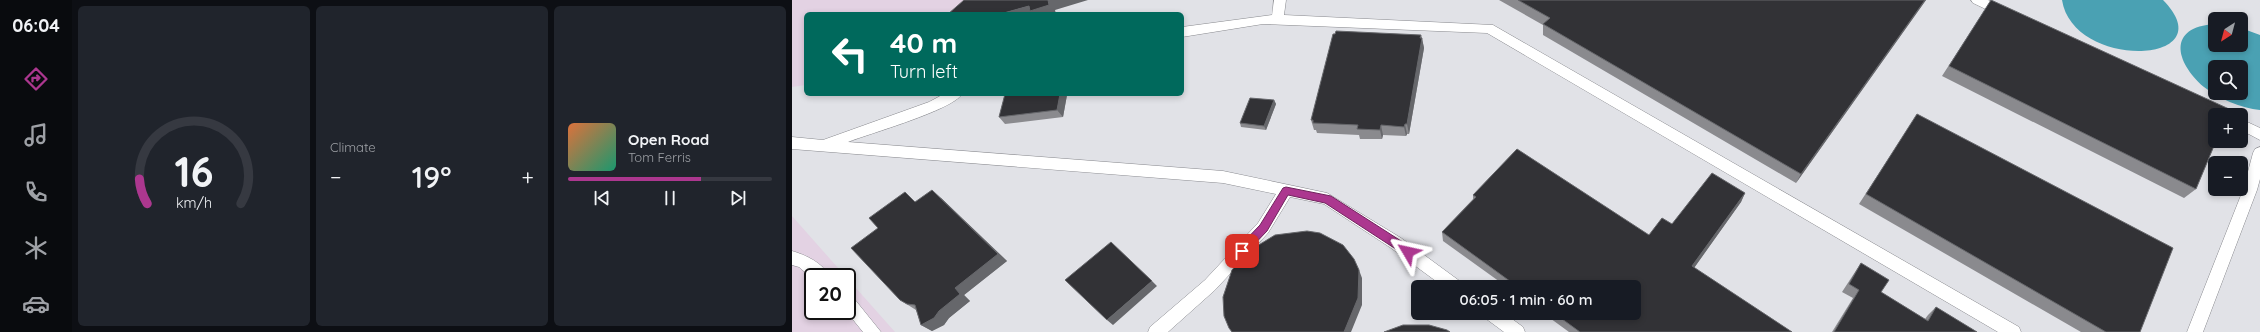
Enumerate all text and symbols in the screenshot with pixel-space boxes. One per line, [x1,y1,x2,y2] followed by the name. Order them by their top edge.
[2208,12,2248,52] north arrow
[2208,12,2248,196] map controls
[12,14,60,37] text: 06:04
[890,25,957,60] text: 40 m
[824,28,876,80] icon: left
[890,60,958,83] text: Turn left
[2208,60,2248,100] button: search
[22,65,50,93] icon: directions
[2208,108,2248,148] button: +
[22,121,50,149] icon: music
[628,130,709,149] text: Open Road
[330,139,376,155] text: Climate
[174,145,214,197] text: 16
[628,149,691,165] text: Tom Ferris
[2208,156,2248,196] button: −
[412,158,451,196] text: 19°
[330,163,341,191] text: −
[522,163,534,191] text: +
[22,178,50,206] icon: phone
[591,187,613,209] icon: previous
[659,187,681,209] icon: pause
[727,187,749,209] icon: next
[176,194,212,212] text: km/h
[1387,231,1429,273] position arrow
[22,234,50,262] icon: climate
[1225,234,1259,268] pin
[1231,240,1253,262] icon: arrive
[804,268,856,320] speed limit sign: 20
[22,290,50,318] icon: car
[1460,290,1592,309] text: 06:05 · 1 min · 60 m

